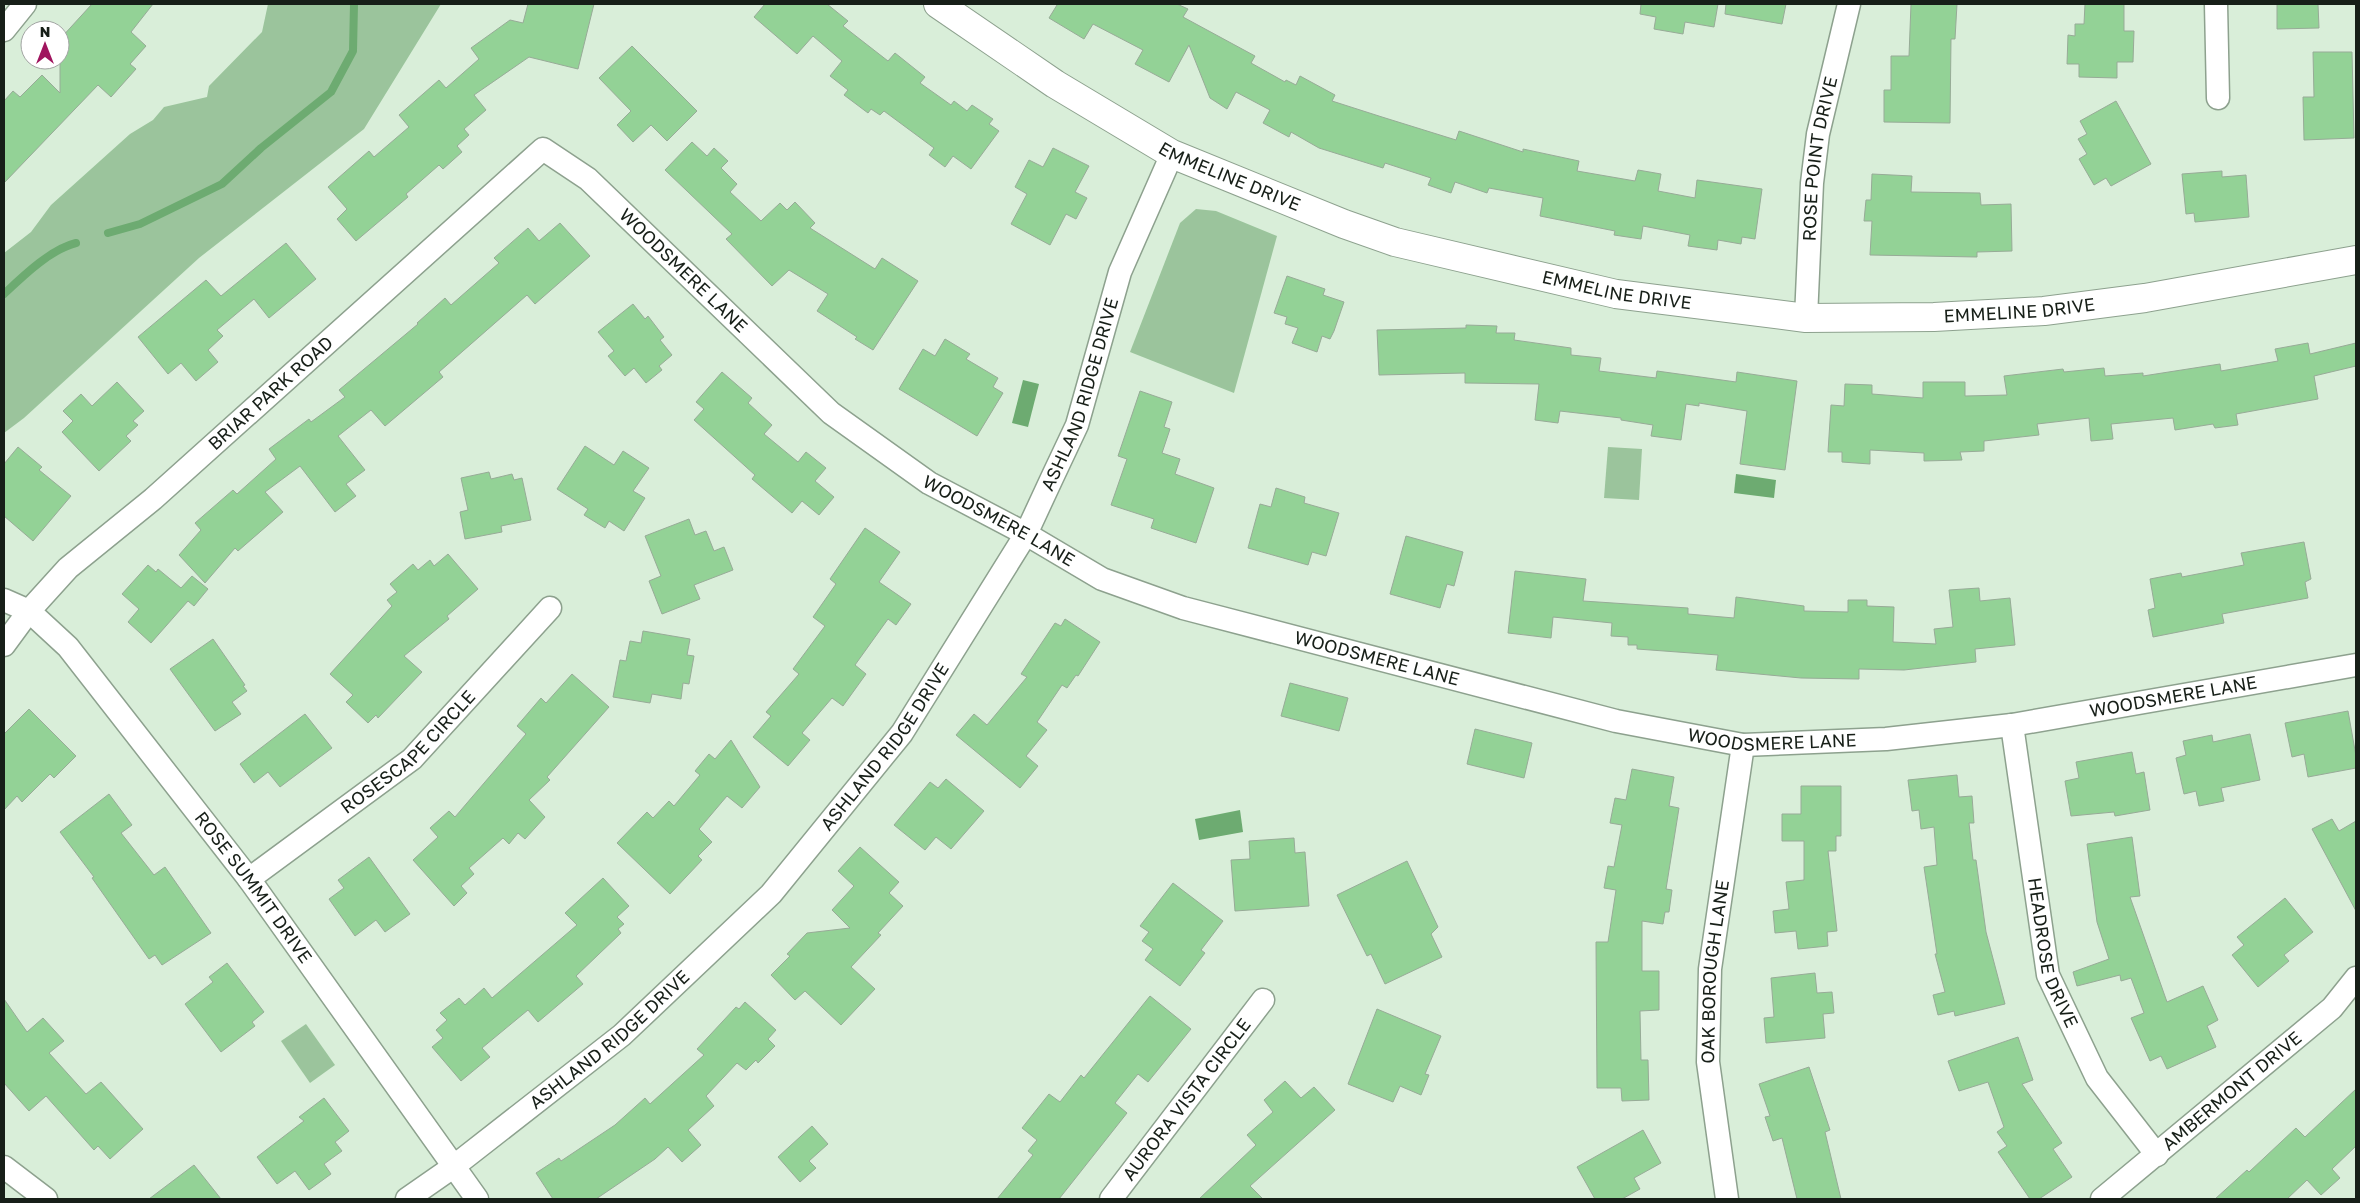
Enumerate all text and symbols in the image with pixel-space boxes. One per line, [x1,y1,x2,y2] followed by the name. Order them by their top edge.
[20,20,70,70] north arrow
[40,23,50,40] text: N
[1797,74,1841,242] street label: ROSE POINT DRIVE
[1155,137,1304,215] street label: EMMELINE DRIVE
[615,203,753,337] street label: WOODSMERE LANE
[1540,265,1693,313] street label: EMMELINE DRIVE
[1943,293,2096,326] street label: EMMELINE DRIVE
[1036,295,1122,494] street label: ASHLAND RIDGE DRIVE
[203,331,337,454] street label: BRIAR PARK ROAD
[920,470,1079,570] street label: WOODSMERE LANE
[1292,626,1462,690] street label: WOODSMERE LANE
[815,658,953,834] street label: ASHLAND RIDGE DRIVE
[2088,670,2259,721] street label: WOODSMERE LANE
[336,685,479,818] street label: ROSESCAPE CIRCLE
[1686,723,1857,755] street label: WOODSMERE LANE
[191,807,317,967] street label: ROSE SUMMIT DRIVE
[2024,876,2083,1031] street label: HEADROSE DRIVE
[1696,878,1733,1064] street label: OAK BOROUGH LANE
[525,965,694,1113] street label: ASHLAND RIDGE DRIVE
[1117,1014,1255,1184] street label: AURORA VISTA CIRCLE
[2157,1026,2306,1154] street label: AMBERMONT DRIVE

